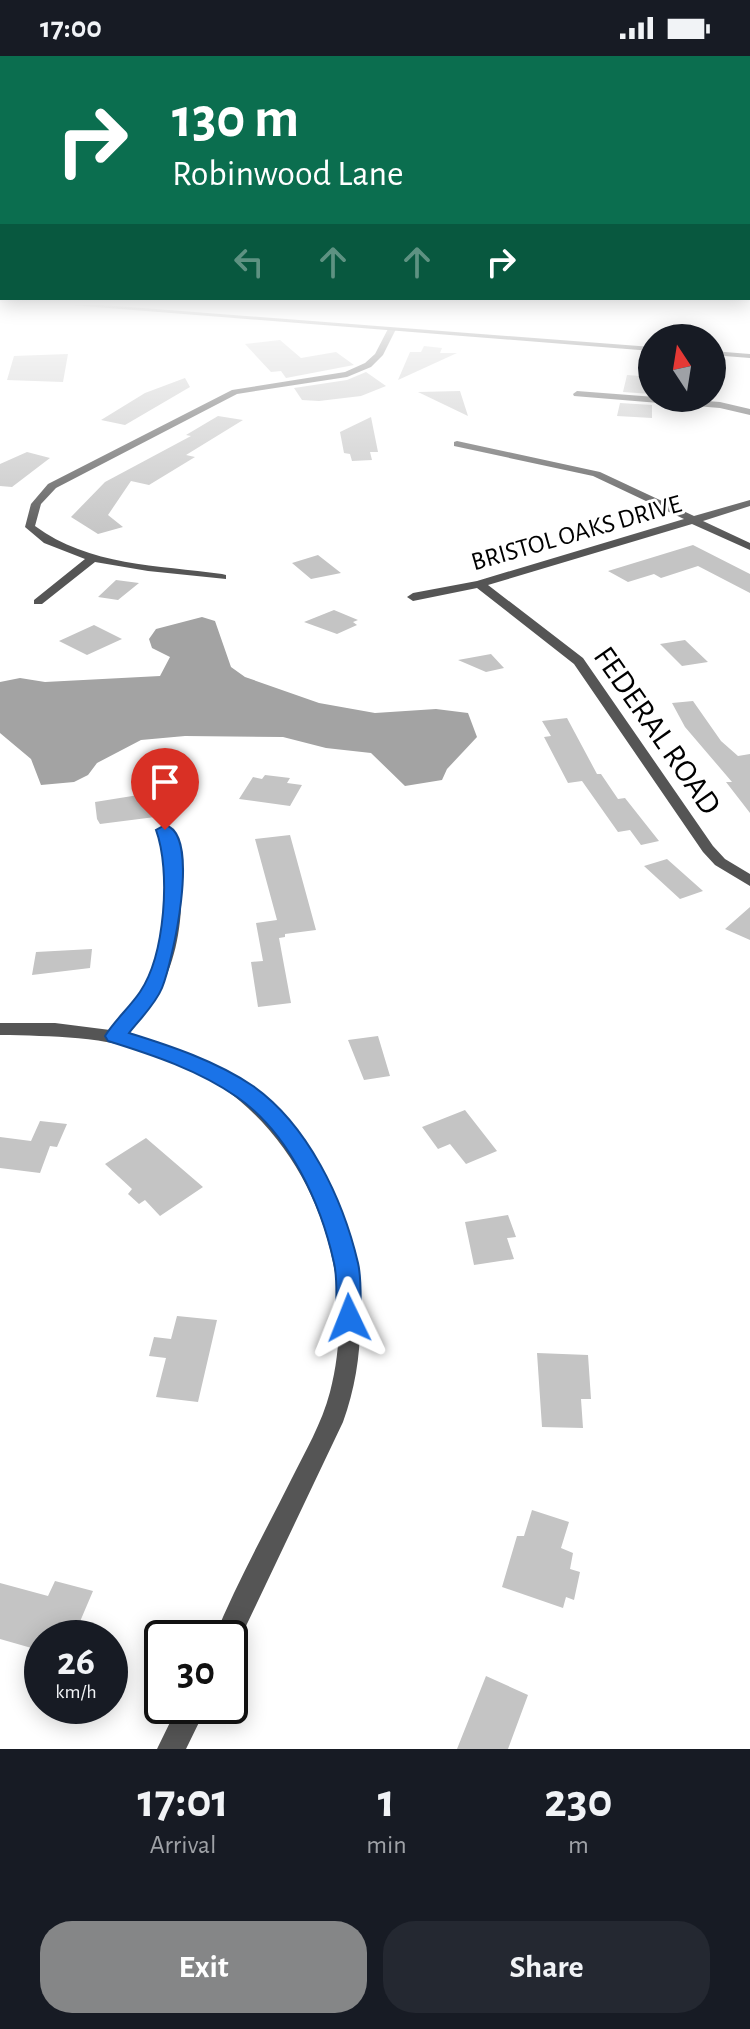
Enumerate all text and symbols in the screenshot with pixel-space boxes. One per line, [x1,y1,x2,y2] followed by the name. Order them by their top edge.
[40,13,102,43] text: 17:00
[40,88,144,192] icon: right
[172,91,299,147] text: 130 m
[172,156,404,192] text: Robinwood Lane
[227,240,271,284] icon: left
[311,240,355,284] icon: ahead
[395,240,439,284] icon: ahead
[479,240,523,284] icon: right
[638,324,726,412] north arrow
[638,324,726,412] map controls
[468,490,684,575] street label: BRISTOL OAKS DRIVE
[588,641,727,820] street label: FEDERAL ROAD
[131,748,199,830] pin
[143,760,187,804] icon: arrive
[307,1276,391,1360] position arrow
[144,1620,248,1724] speed limit sign: 30
[57,1642,95,1682] text: 26
[55,1682,97,1702] text: km/h
[137,1778,229,1826] text: 17:01
[378,1778,395,1826] text: 1
[544,1778,613,1826] text: 230
[150,1832,217,1858] text: Arrival
[366,1832,407,1858] text: min
[568,1832,589,1858] text: m
[40,1921,367,2013] button: Exit
[383,1921,710,2013] button: Share

